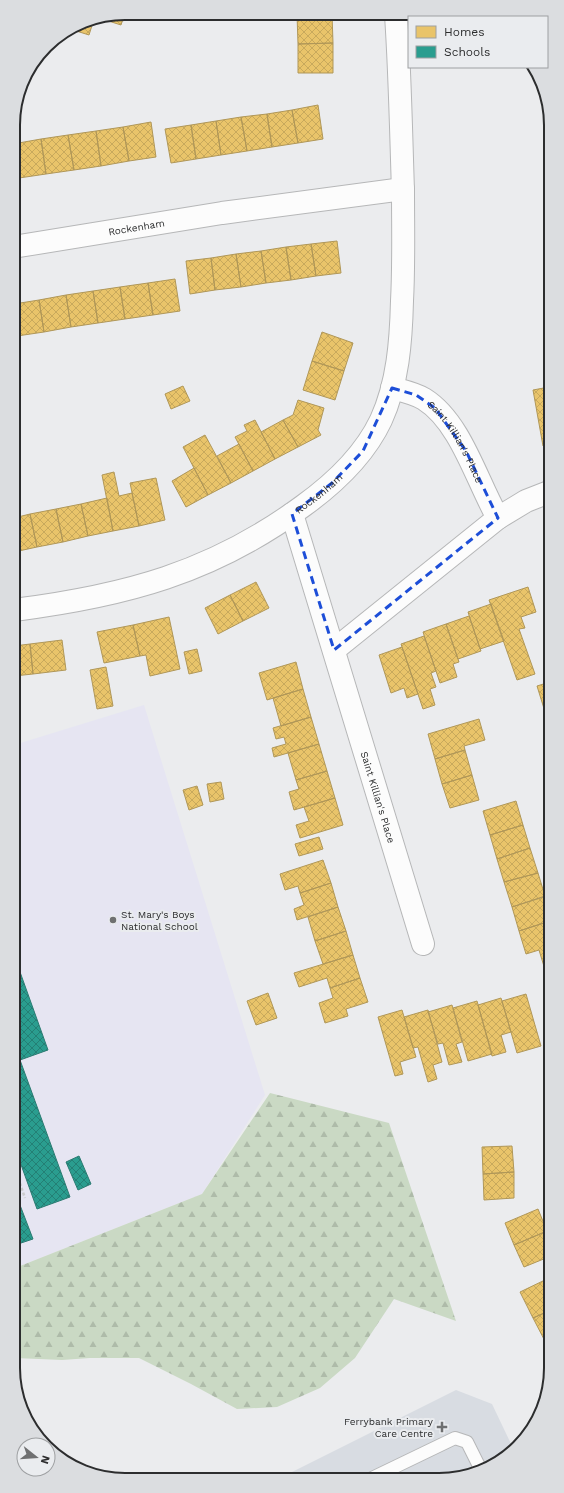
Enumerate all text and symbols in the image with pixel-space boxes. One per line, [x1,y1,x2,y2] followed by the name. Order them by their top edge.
[408,16,548,68] legend
[444,25,485,39] text: Homes
[444,45,490,59] text: Schools
[107,217,165,237] street label: Rockenham
[426,398,485,485] street label: Saint Killian's Place
[293,471,344,515] street label: Rockenham
[359,750,397,845] street label: Saint Killian's Place
[121,909,198,932] place label: St. Mary's Boys National School
[108,915,118,925] marker: St. Mary's Boys National School
[344,1416,434,1439] place label: Ferrybank Primary Care Centre
[436,1421,448,1433] marker: Ferrybank Primary Care Centre
[16,1437,56,1477] north arrow
[38,1454,52,1466] text: N

